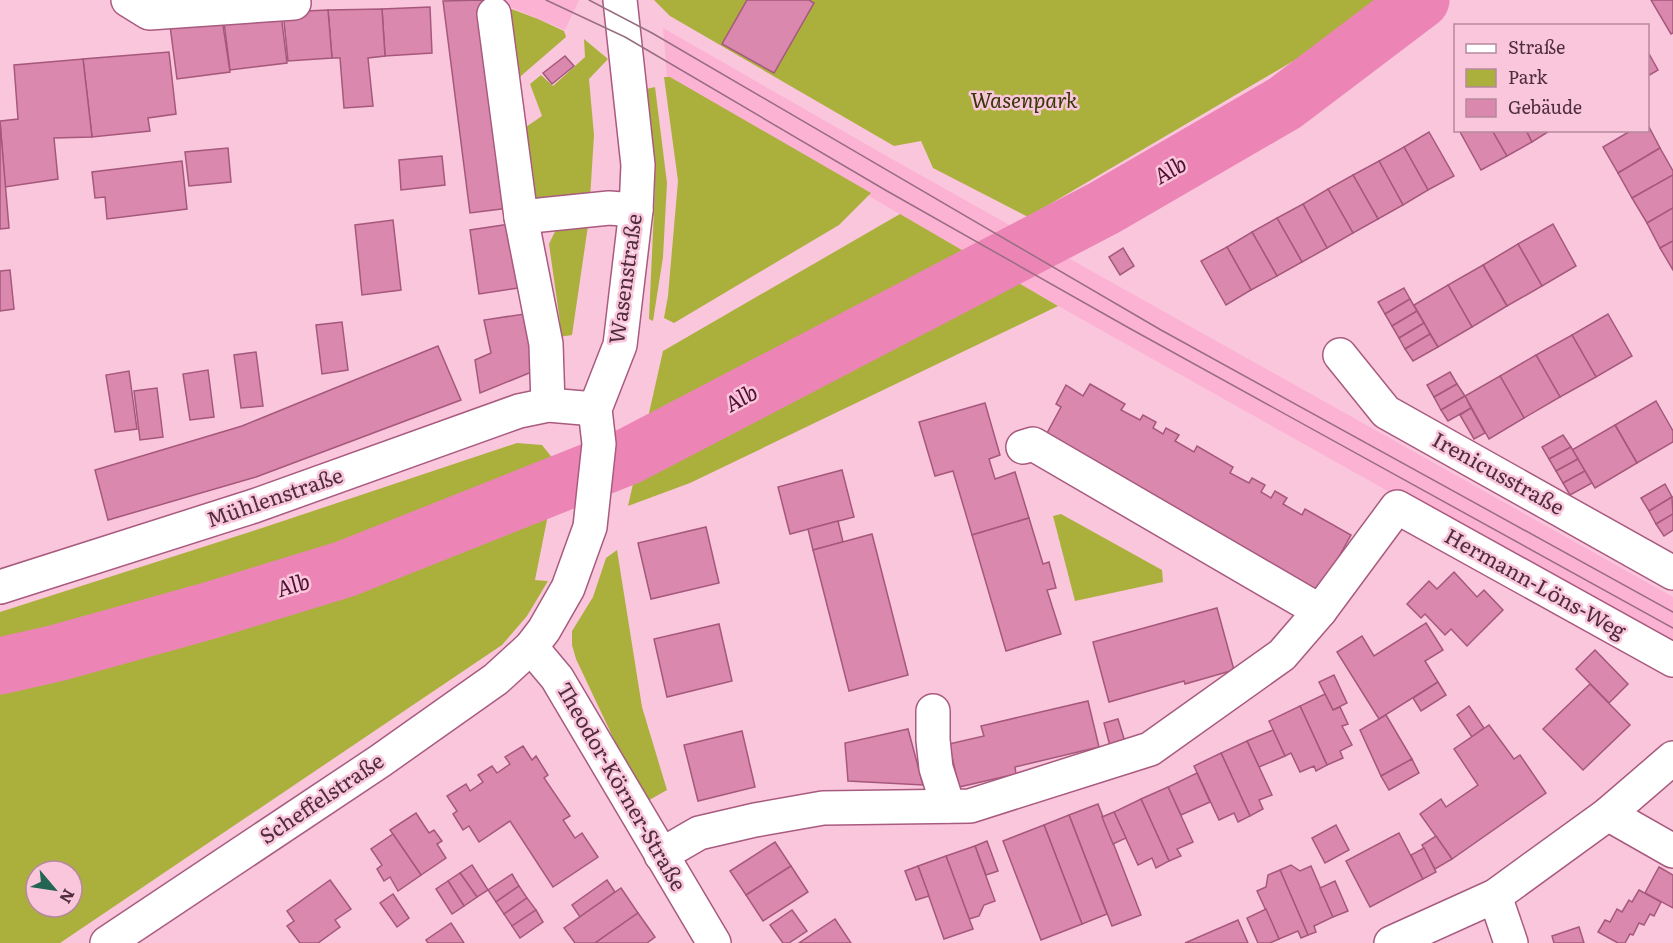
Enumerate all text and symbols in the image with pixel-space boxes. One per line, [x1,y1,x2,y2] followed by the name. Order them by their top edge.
[1454,24,1649,132] legend
[1508,33,1565,60] text: Straße
[1508,63,1549,90] text: Park
[970,83,1078,114] park label: Wasenpark
[1508,93,1582,120] text: Gebäude
[1147,146,1192,191] water label: Alb
[599,211,648,346] street label: Wasenstraße
[718,374,763,419] water label: Alb
[1427,423,1571,521] street label: Irenicusstraße
[202,458,347,533] street label: Mühlenstraße
[1440,519,1633,645] street label: Hermann-Löns-Weg
[272,563,313,604] water label: Alb
[551,676,696,896] street label: Theodor-Körner-Straße
[252,744,389,850] street label: Scheffelstraße
[24,859,84,919] north arrow
[54,885,82,908] text: N

